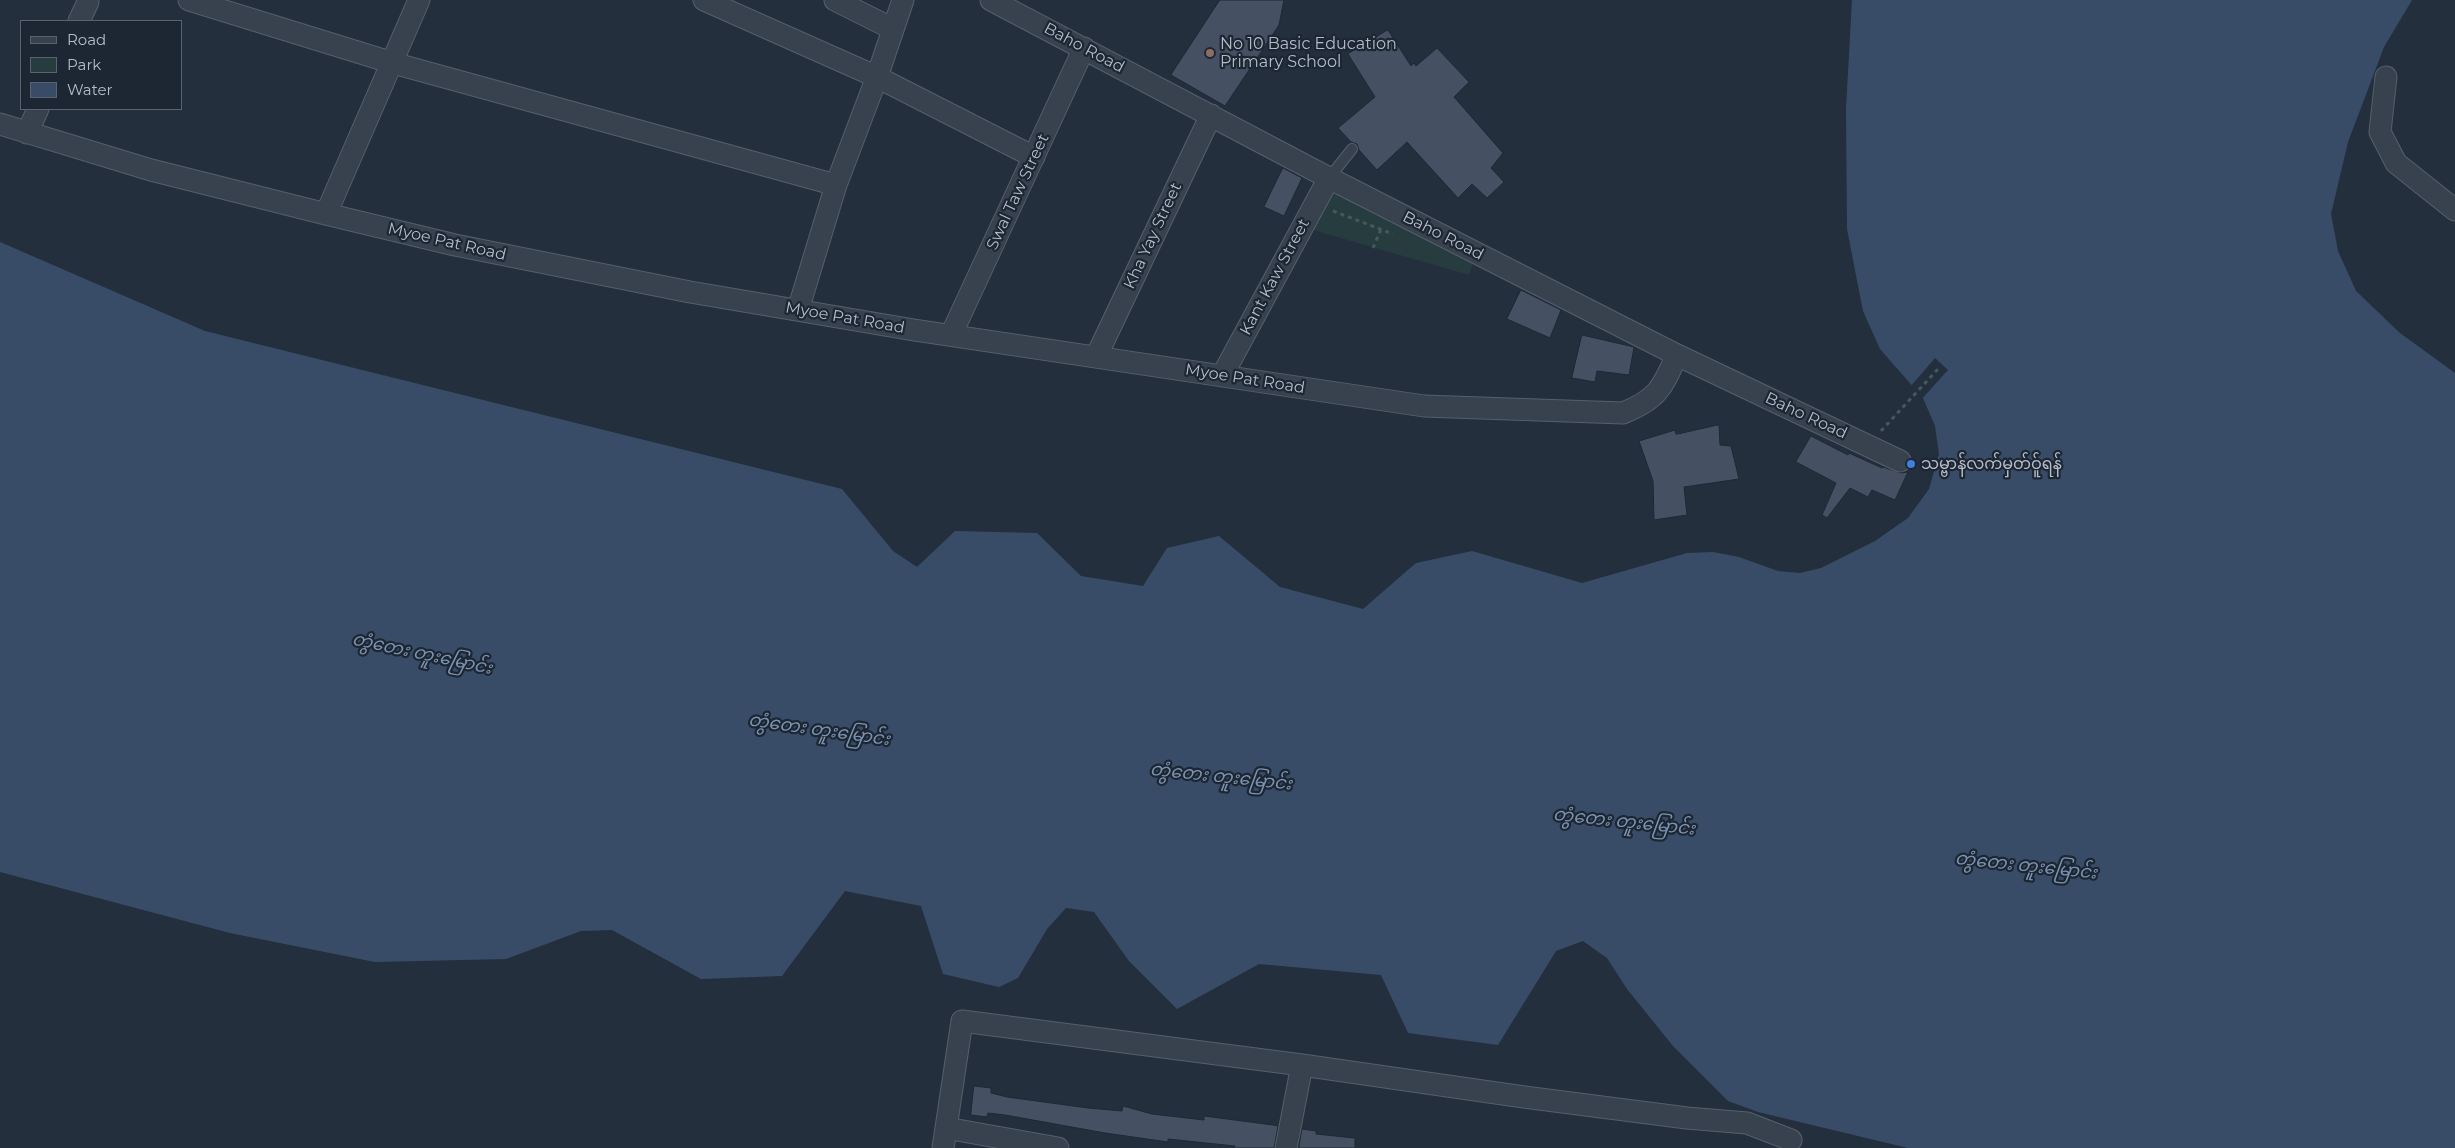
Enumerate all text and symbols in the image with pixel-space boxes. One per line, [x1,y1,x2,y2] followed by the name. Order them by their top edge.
[1040,19,1128,77] street label: Baho Road
[20,20,182,110] legend
[67,30,106,49] text: Road
[1220,34,1397,72] place label: No 10 Basic Education Primary School
[1204,47,1216,59] marker: No 10 Basic Education Primary School
[67,55,101,74] text: Park
[67,80,113,99] text: Water
[983,131,1053,253] street label: Swal Taw Street
[1120,180,1186,292] street label: Kha Yay Street
[1399,207,1487,265] street label: Baho Road
[1236,215,1314,339] street label: Kant Kaw Street
[386,219,508,265] street label: Myoe Pat Road
[784,298,906,338] street label: Myoe Pat Road
[1184,360,1306,398] street label: Myoe Pat Road
[1762,389,1850,443] street label: Baho Road
[1921,454,2062,474] place label: သမ္ဗာန်လက်မှတ်ဝ်ူရန်
[1905,458,1917,470] marker: သမ္ဗာန်လက်မှတ်ဝ်ူရန်
[350,629,494,679] water label: တွံတေး တူးမြောင်း
[747,709,891,751] water label: တွံတေး တူးမြောင်း
[1149,759,1293,795] water label: တွံတေး တူးမြောင်း
[1552,804,1696,840] water label: တွံတေး တူးမြောင်း
[1954,848,2098,884] water label: တွံတေး တူးမြောင်း

